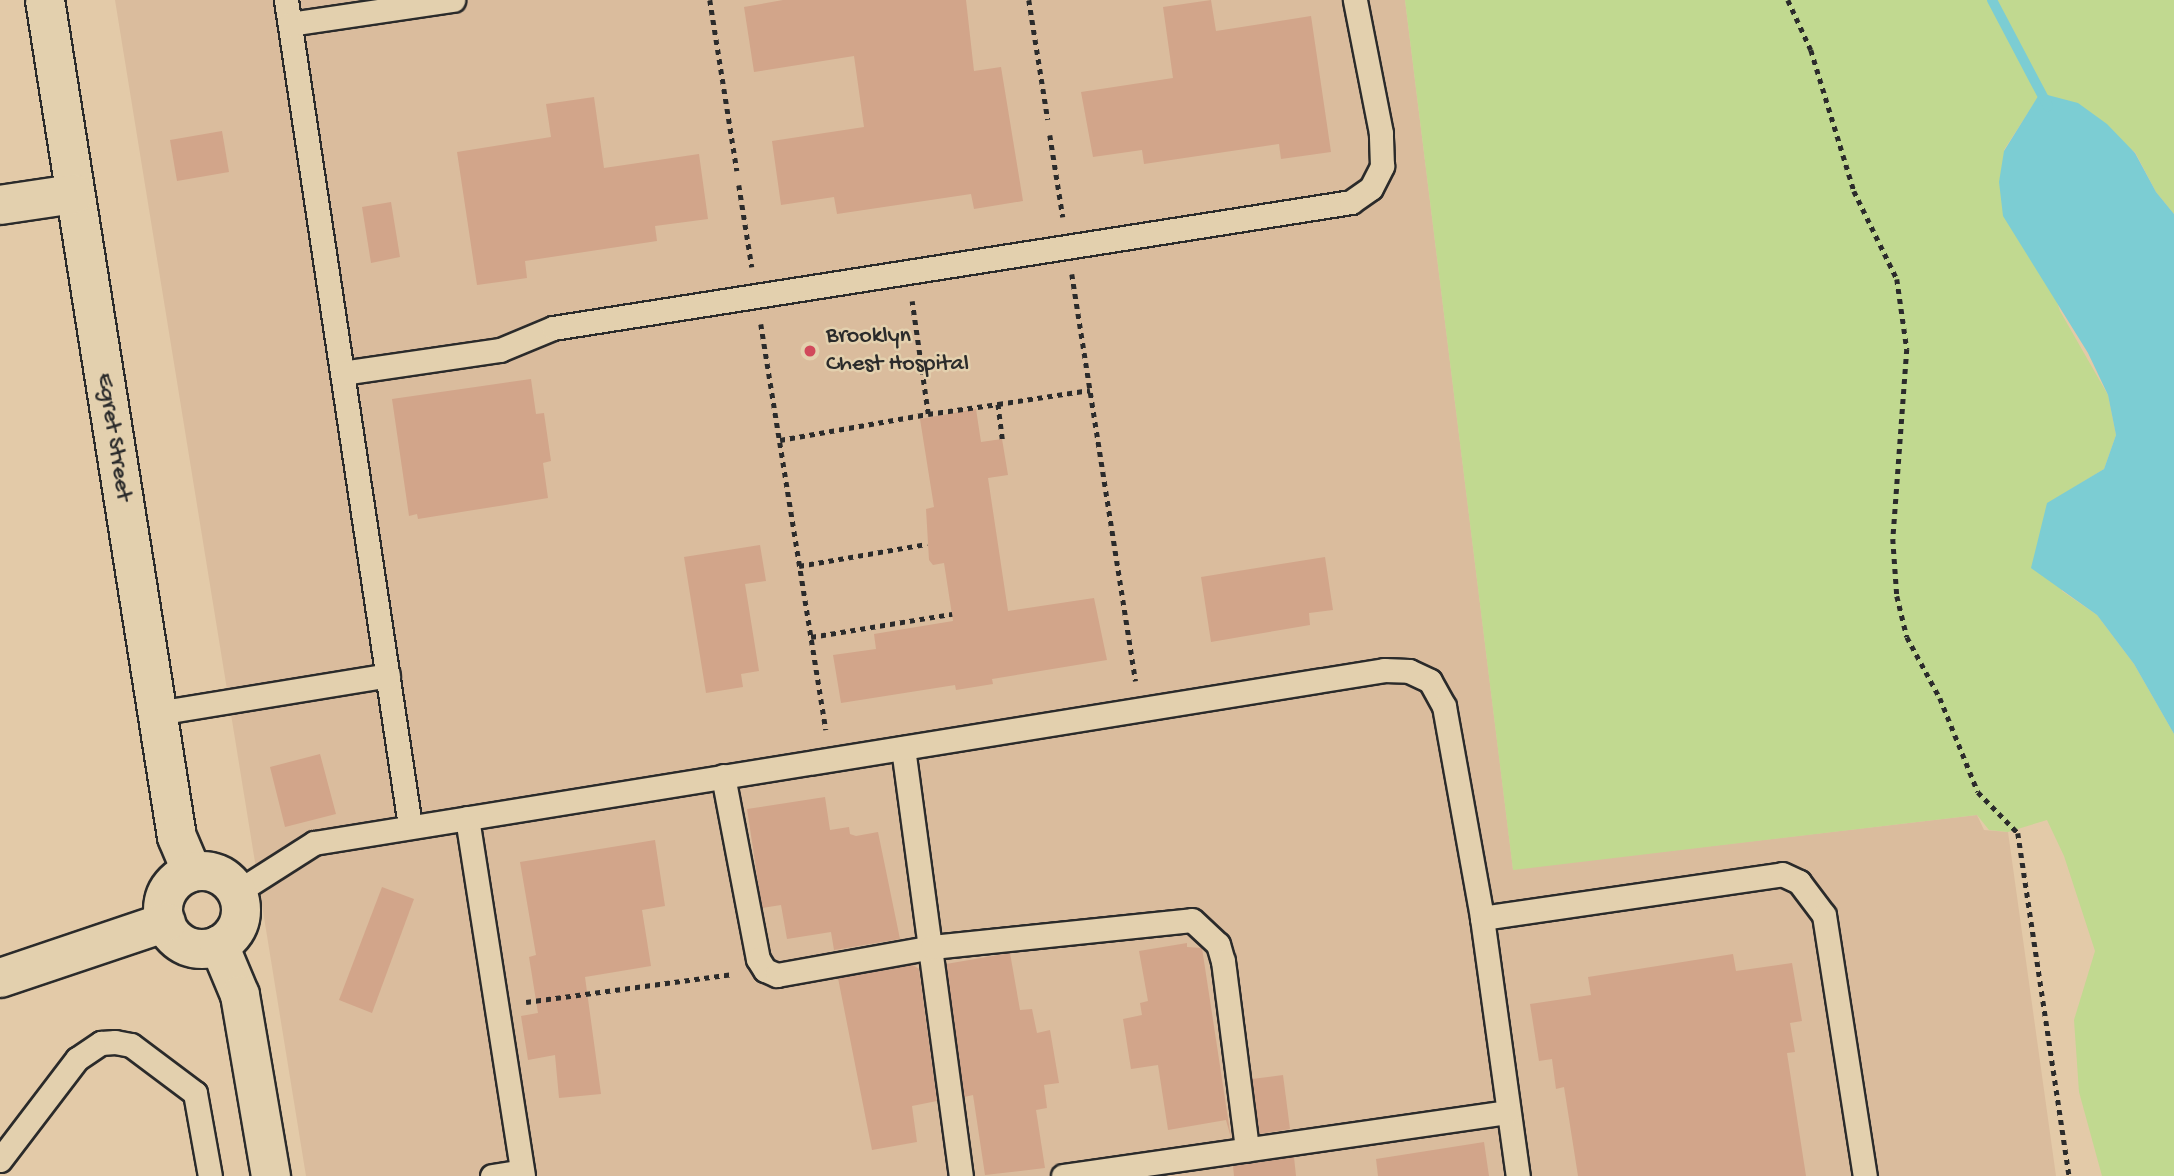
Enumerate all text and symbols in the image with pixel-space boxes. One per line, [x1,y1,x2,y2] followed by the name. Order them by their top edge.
[826,323,969,379] place label: Brooklyn Chest Hospital
[800,341,820,361] marker: Brooklyn Chest Hospital
[89,371,137,503] street label: Egret Street

